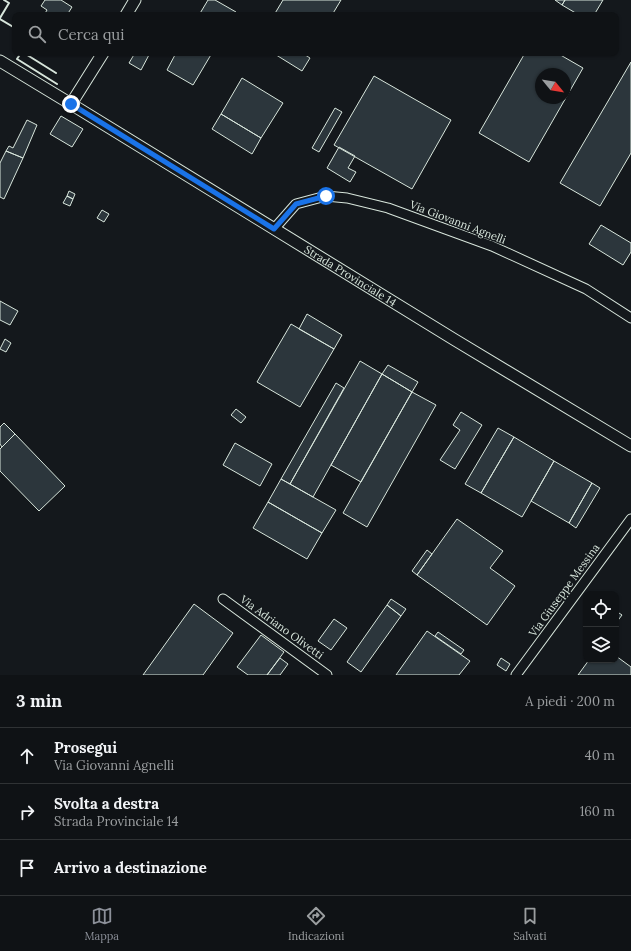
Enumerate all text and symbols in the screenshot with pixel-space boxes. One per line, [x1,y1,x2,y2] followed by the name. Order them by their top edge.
[12,12,619,56] search box
[26,23,48,45] icon: search
[58,25,124,44] text: Cerca qui
[535,68,571,104] north arrow
[62,95,80,113] route end
[317,187,335,205] route start
[407,197,508,247] street label: Via Giovanni Agnelli
[302,242,399,309] street label: Strada Provinciale 14
[525,541,603,640] street label: Via Giuseppe Messina
[237,591,326,662] street label: Via Adriano Olivetti
[583,591,619,663] map controls
[583,591,619,627] button: locate
[583,627,619,663] button: layers
[16,690,62,712] text: 3 min
[525,693,615,710] text: A piedi · 200 m
[54,738,117,757] text: Prosegui
[16,745,38,767] icon: ahead
[585,747,615,764] text: 40 m
[54,757,174,774] text: Via Giovanni Agnelli
[54,794,159,813] text: Svolta a destra
[16,801,38,823] icon: right
[580,803,615,820] text: 160 m
[54,813,179,830] text: Strada Provinciale 14
[16,857,38,879] icon: arrive
[54,858,207,877] text: Arrivo a destinazione
[84,905,119,943] tab: Mappa
[288,905,344,943] tab: Indicazioni
[513,905,547,943] tab: Salvati

